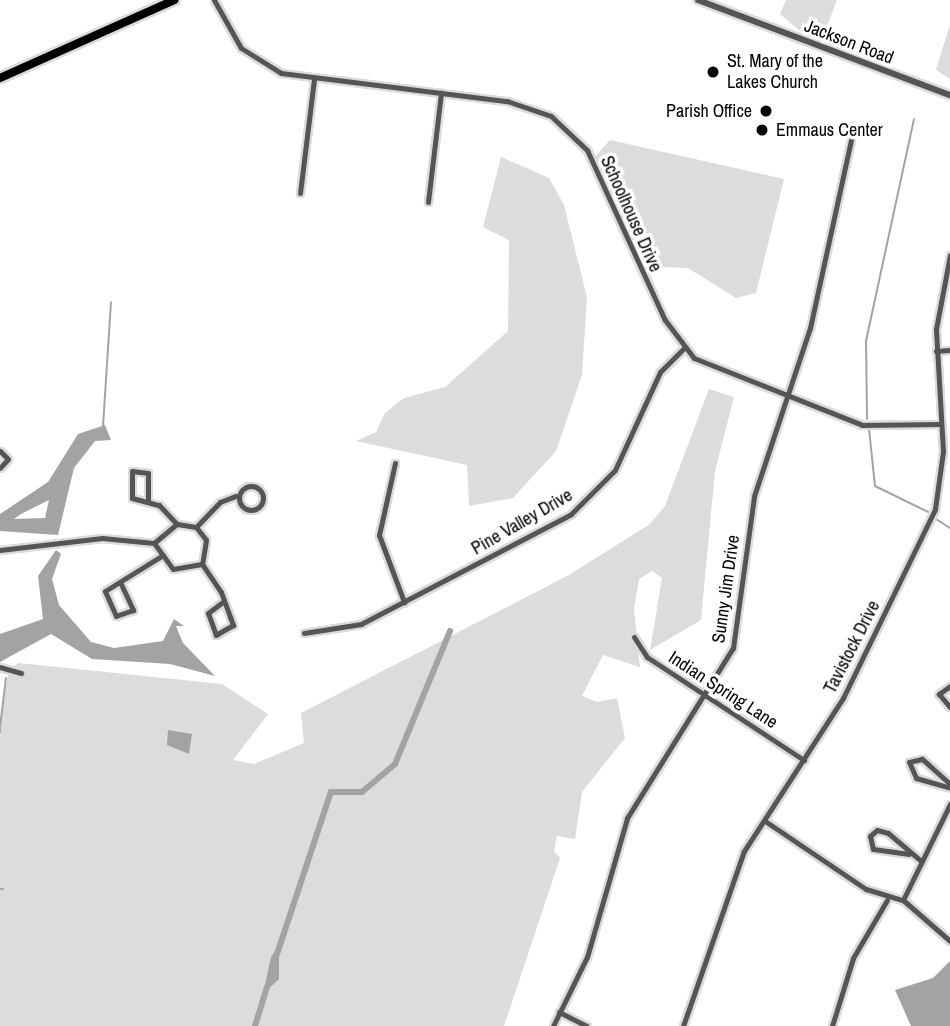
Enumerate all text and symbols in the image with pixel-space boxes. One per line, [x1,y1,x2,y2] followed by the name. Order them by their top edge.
[801,15,897,69] street label: Jackson Road
[727,51,823,94] place label: St. Mary of the Lakes Church
[705,64,721,80] marker: St. Mary of the Lakes Church
[666,100,752,122] place label: Parish Office
[758,103,774,119] marker: Parish Office
[776,119,883,141] place label: Emmaus Center
[754,122,770,138] marker: Emmaus Center
[596,153,666,275] street label: Schoolhouse Drive
[468,484,576,560] street label: Pine Valley Drive
[708,533,744,645] street label: Sunny Jim Drive
[819,597,885,697] street label: Tavistock Drive
[664,647,782,733] street label: Indian Spring Lane

